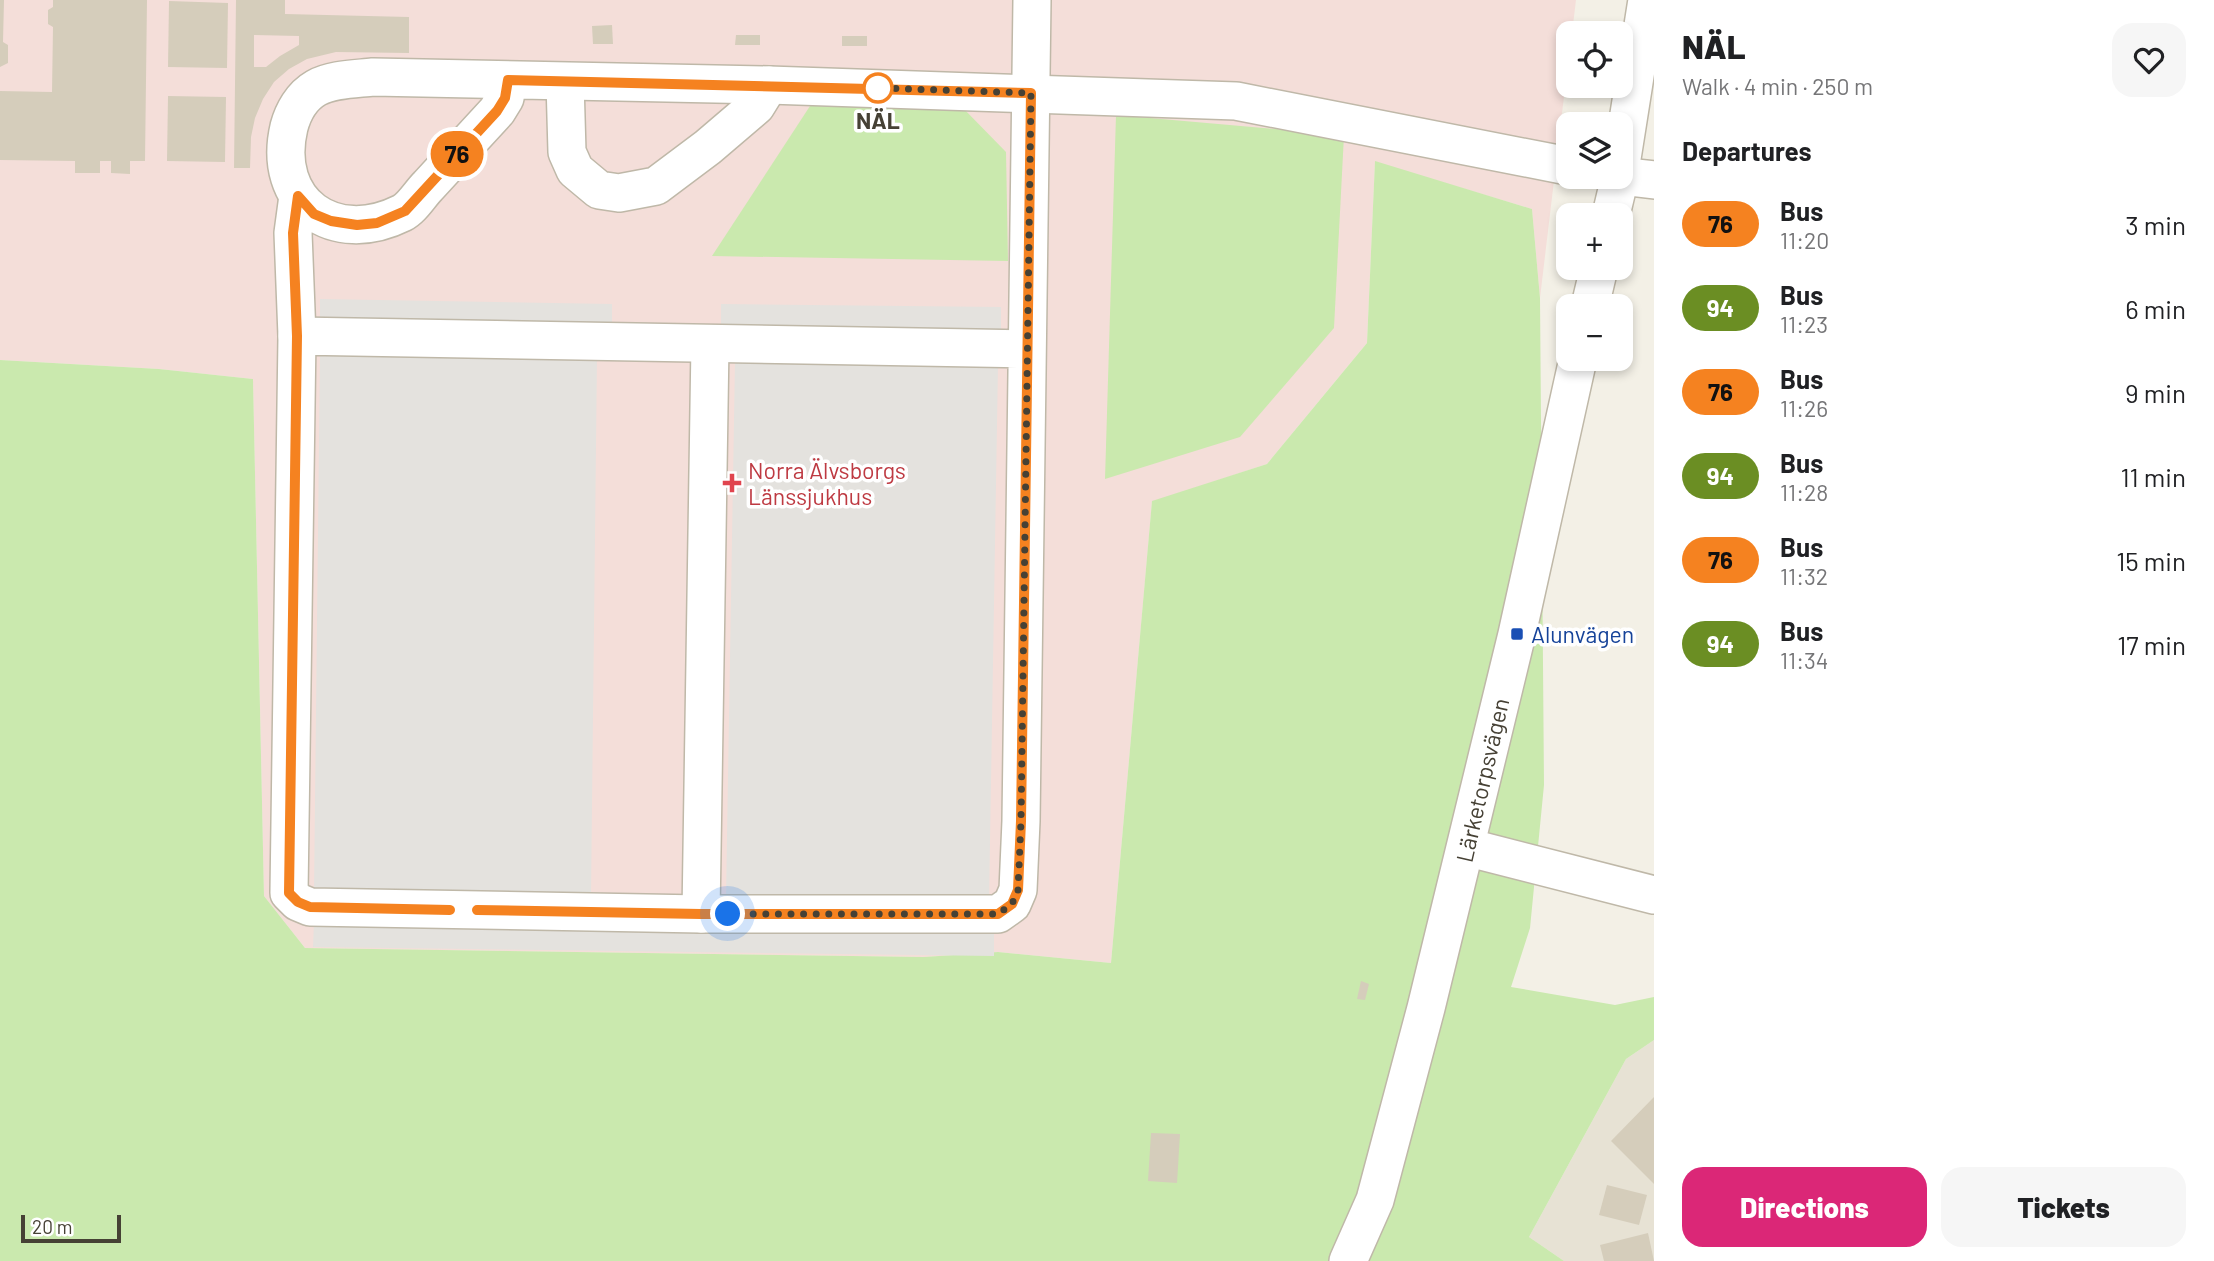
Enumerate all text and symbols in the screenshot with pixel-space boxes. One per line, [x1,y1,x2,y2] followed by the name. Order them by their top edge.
[1556,21,1633,371] map controls
[1556,21,1633,98] button: locate
[2112,23,2186,97] button: heart
[1682,26,1746,66] text: NÄL
[1682,72,1873,100] text: Walk · 4 min · 250 m
[863,73,893,103] marker: NÄL
[856,106,900,134] place label: NÄL
[1556,112,1633,189] button: layers
[426,131,489,177] line badge: 76
[1682,135,1812,166] text: Departures
[445,139,469,168] text: 76
[1780,195,1823,226] text: Bus
[1556,203,1633,280] button: +
[1708,209,1733,238] text: 76
[2125,209,2186,240] text: 3 min
[1780,226,1829,254] text: 11:20
[1780,279,1823,310] text: Bus
[1707,293,1734,322] text: 94
[2125,293,2186,324] text: 6 min
[1556,294,1633,371] button: −
[1780,310,1828,338] text: 11:23
[1780,363,1823,394] text: Bus
[1708,377,1733,406] text: 76
[2125,377,2186,408] text: 9 min
[1780,394,1828,422] text: 11:26
[1780,447,1823,478] text: Bus
[748,456,906,510] place label: Norra Älvsborgs Länssjukhus
[1707,461,1734,490] text: 94
[2120,461,2186,492] text: 11 min
[722,473,742,493] marker: Norra Älvsborgs Länssjukhus
[1780,478,1828,506] text: 11:28
[1780,531,1823,562] text: Bus
[1708,545,1733,574] text: 76
[2116,545,2186,576] text: 15 min
[1780,562,1828,590] text: 11:32
[1780,615,1823,646] text: Bus
[1531,620,1634,648] place label: Alunvägen
[1509,626,1525,642] marker: Alunvägen
[1707,629,1734,658] text: 94
[2117,629,2186,660] text: 17 min
[1780,646,1828,674] text: 11:34
[1449,695,1515,865] street label: Lärketorpsvägen
[710,896,745,931] your location
[1682,1167,1927,1247] button: Directions
[1941,1167,2186,1247] button: Tickets
[21,1212,121,1244] scale bar
[32,1215,72,1238] text: 20 m

